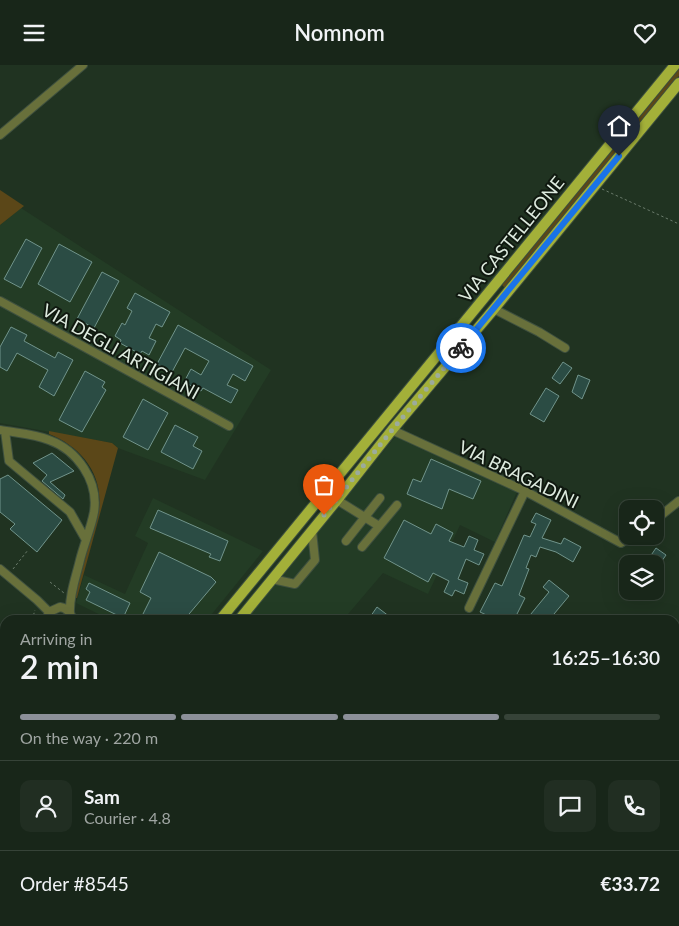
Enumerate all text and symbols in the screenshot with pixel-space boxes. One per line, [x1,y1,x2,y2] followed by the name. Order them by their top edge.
[20,19,48,47] icon: menu
[294,19,385,46] text: Nomnom
[631,19,659,47] icon: heart
[598,105,640,156] pin
[605,112,633,140] icon: home
[453,172,569,306] street label: VIA CASTELLEONE
[38,299,204,403] street label: VIA DEGLI ARTIGIANI
[436,323,486,373] courier
[447,334,475,362] icon: bike
[455,435,583,513] street label: VIA BRAGADINI
[303,464,345,515] pin
[310,471,338,499] icon: bag
[619,500,664,600] map controls
[619,500,664,545] button: locate
[619,555,664,600] button: layers
[20,629,93,648] text: Arriving in
[551,646,660,669] text: 16:25–16:30
[20,647,99,686] text: 2 min
[20,728,158,747] text: On the way · 220 m
[20,780,72,832] button: person
[544,780,596,832] button: chat
[608,780,660,832] button: phone
[84,785,120,808] text: Sam
[84,808,171,827] text: Courier · 4.8
[20,872,129,895] text: Order #8545
[600,872,660,895] text: €33.72

